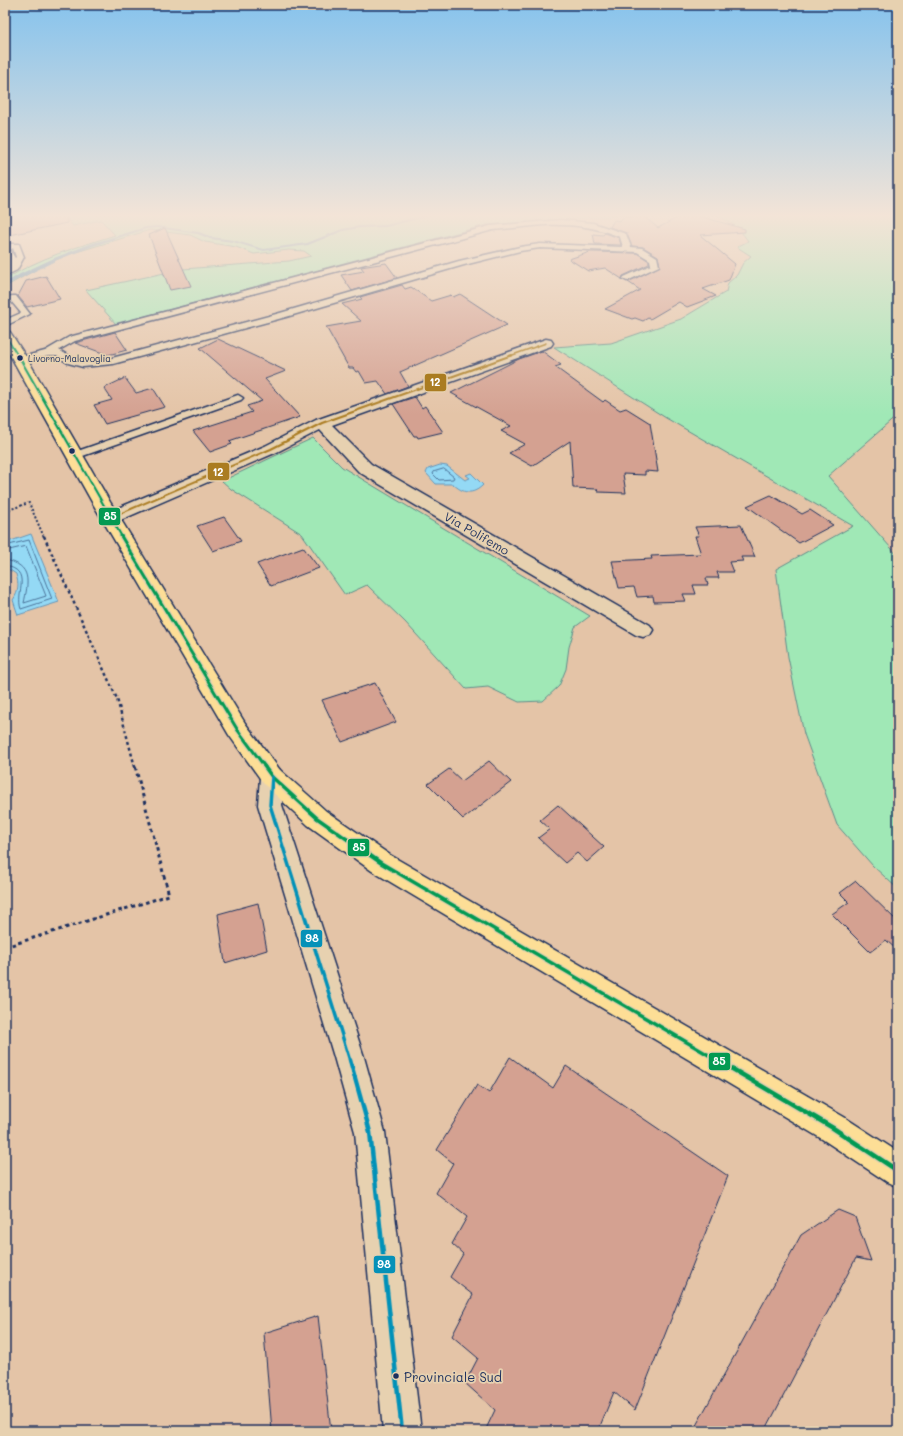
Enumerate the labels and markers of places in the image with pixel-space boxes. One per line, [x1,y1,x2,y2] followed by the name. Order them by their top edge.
[15,353,25,363] marker: Livorno-Malavoglia
[28,353,111,364] place label: Livorno-Malavoglia
[67,446,77,456] unlabelled marker
[404,1368,502,1385] place label: Provinciale Sud
[391,1371,401,1381] marker: Provinciale Sud

